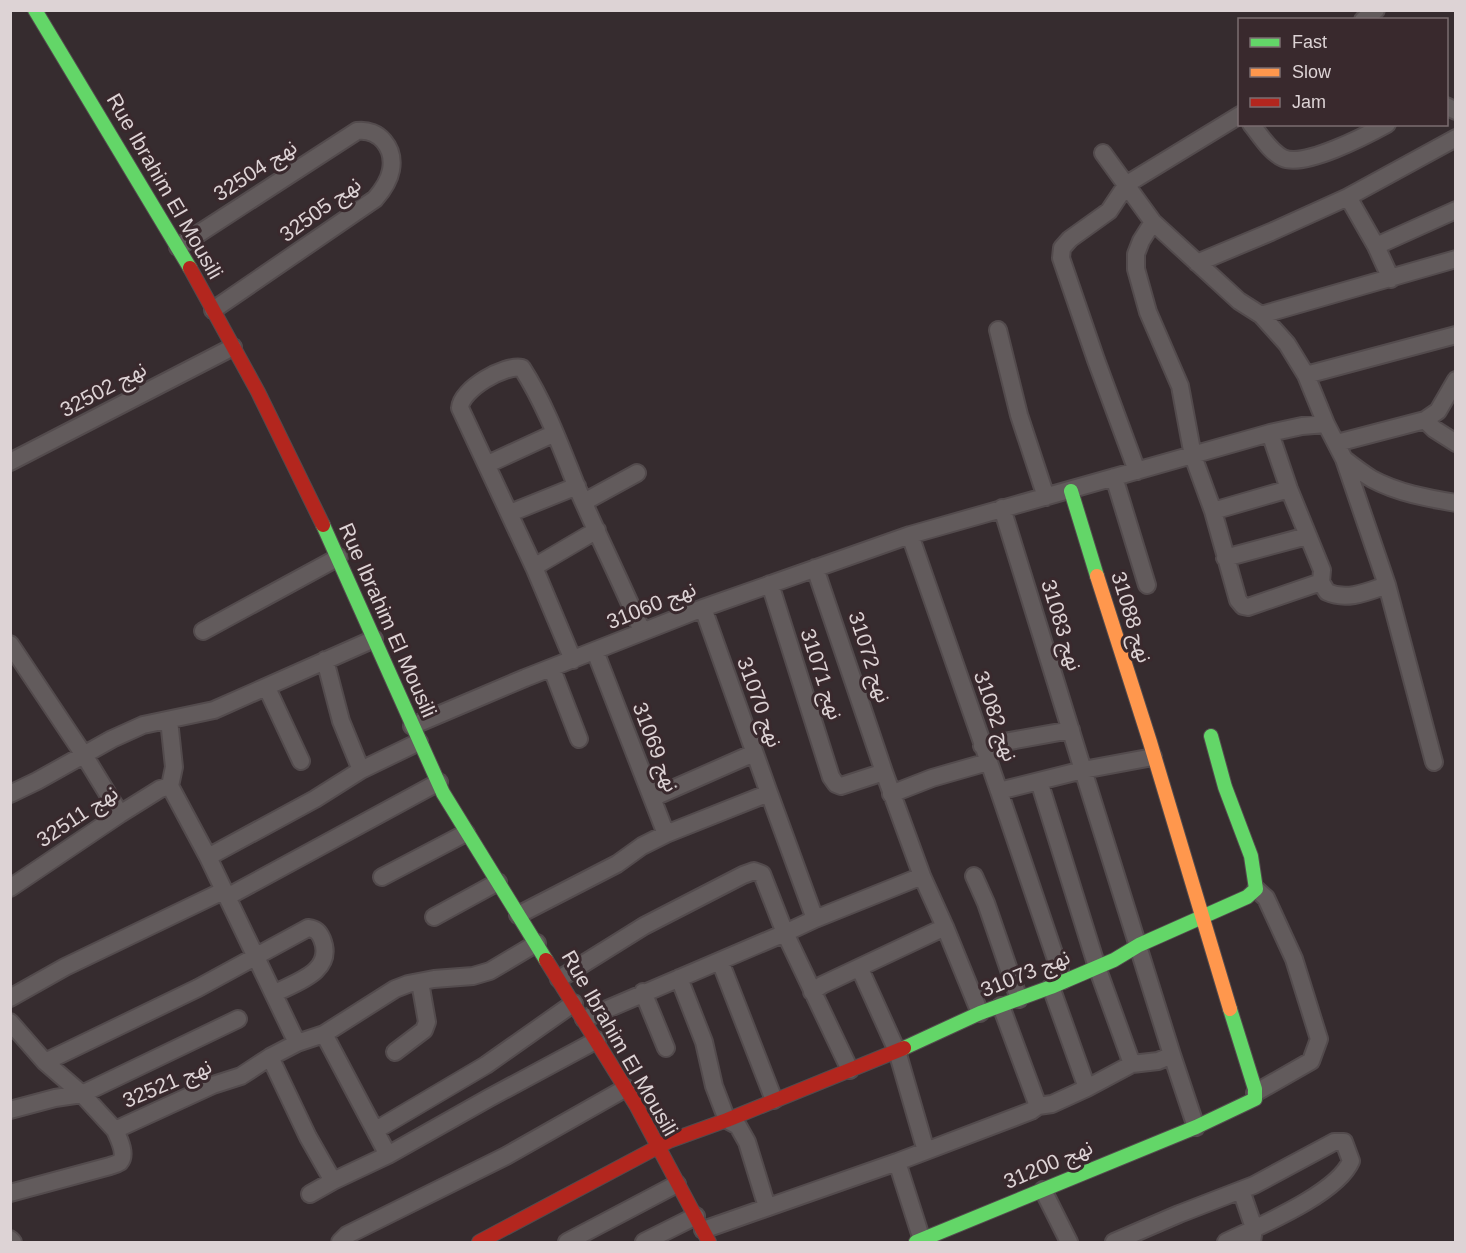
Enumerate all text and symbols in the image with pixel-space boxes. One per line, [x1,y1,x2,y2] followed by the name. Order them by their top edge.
[1238,18,1448,126] legend
[1292,32,1327,52] text: Fast
[1292,62,1332,82] text: Slow
[103,89,227,283] street label: Rue Ibrahim El Mousili
[1292,92,1326,112] text: Jam
[209,135,303,209] street label: نهج 32504
[275,172,367,249] street label: نهج 32505
[56,357,152,425] street label: نهج 32502
[335,519,441,721] street label: Rue Ibrahim El Mousili
[1103,569,1157,667] street label: نهج 31088
[603,577,700,637] street label: نهج 31060
[1033,577,1087,675] street label: نهج 31083
[841,609,895,707] street label: نهج 31072
[793,626,847,724] street label: نهج 31071
[729,654,787,752] street label: نهج 31070
[966,668,1022,766] street label: نهج 31082
[625,699,684,797] street label: نهج 31069
[32,781,124,855] street label: نهج 32511
[977,945,1074,1005] street label: نهج 31073
[558,946,682,1140] street label: Rue Ibrahim El Mousili
[119,1054,216,1116] street label: نهج 32521
[1000,1135,1097,1197] street label: نهج 31200

